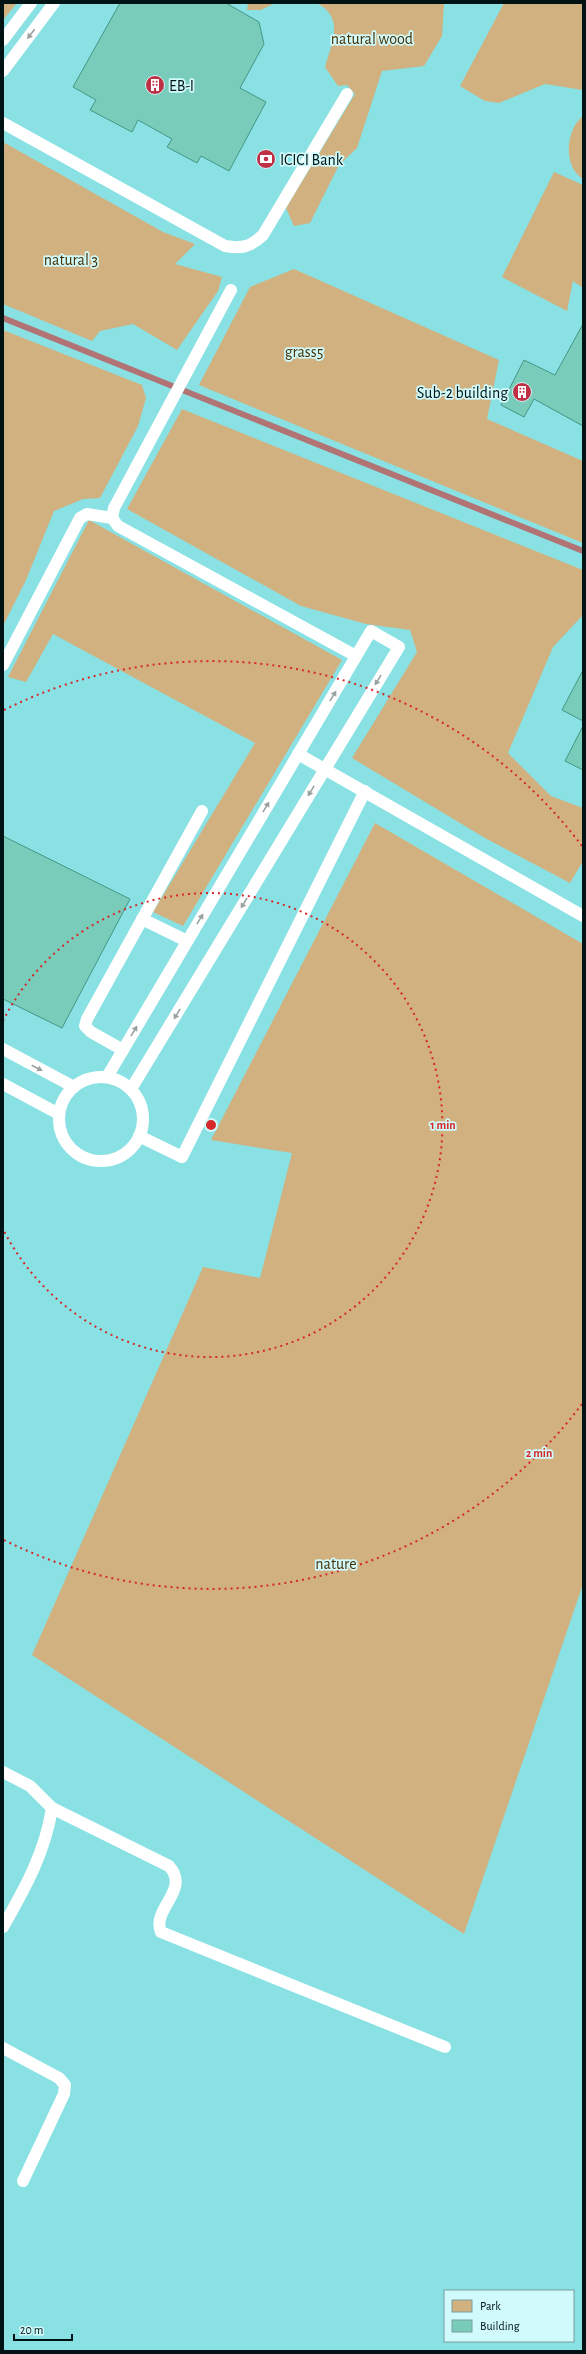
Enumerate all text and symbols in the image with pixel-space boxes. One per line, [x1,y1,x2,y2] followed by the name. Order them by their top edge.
[27,29,35,40] one-way arrow
[331,31,413,47] park label: natural wood
[144,74,166,96] building icon: EB-I
[169,78,194,94] place label: EB-I
[255,148,277,170] bank icon: ICICI Bank
[280,152,344,168] place label: ICICI Bank
[44,252,98,268] park label: natural 3
[285,344,323,360] park label: grass5
[511,381,533,403] building icon: Sub-2 building
[417,385,508,401] place label: Sub-2 building
[375,674,382,686] one-way arrow
[329,690,336,702] one-way arrow
[308,785,315,797] one-way arrow
[263,802,270,813] one-way arrow
[240,898,248,908] one-way arrow
[196,914,204,924] one-way arrow
[173,1008,180,1020] one-way arrow
[130,1025,137,1037] one-way arrow
[31,1064,43,1071] one-way arrow
[204,1118,218,1132] centre of rings
[430,1119,456,1131] text: 1 min
[526,1447,552,1459] text: 2 min
[315,1556,357,1572] park label: nature
[444,2290,574,2342] legend
[480,2300,501,2312] text: Park
[14,2316,72,2342] scale bar
[480,2320,520,2332] text: Building
[20,2324,43,2336] text: 20 m

